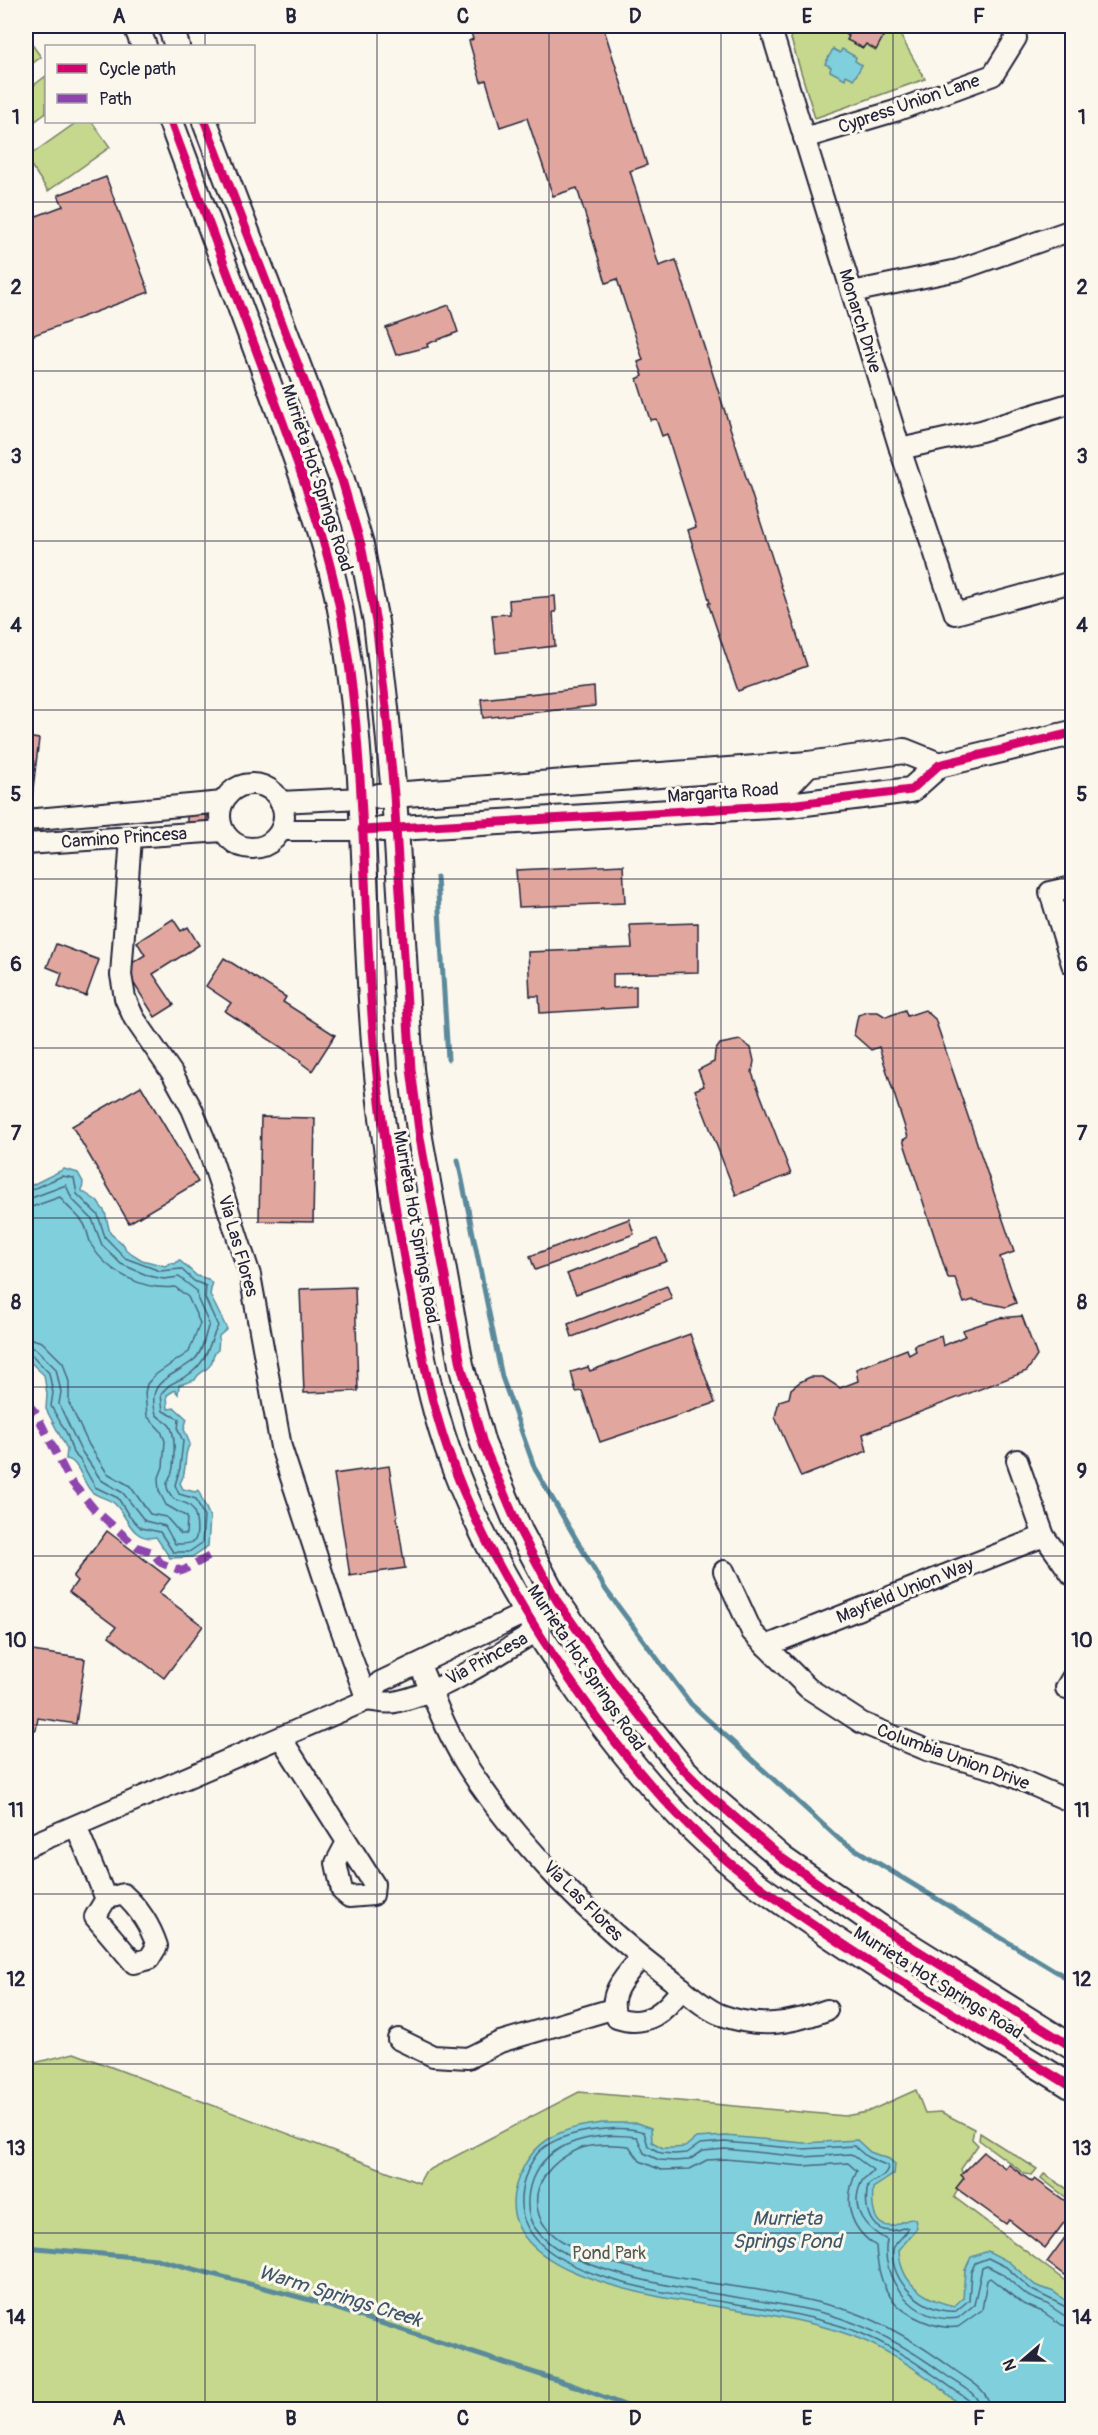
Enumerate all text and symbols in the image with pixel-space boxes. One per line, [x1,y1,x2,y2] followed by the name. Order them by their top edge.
[113,4,126,29] text: A
[285,4,297,29] text: B
[457,4,469,29] text: C
[629,4,642,29] text: D
[802,4,813,29] text: E
[973,4,985,29] text: F
[45,45,255,123] legend
[99,58,176,81] text: Cycle path
[835,69,983,139] street label: Cypress Union Lane
[99,88,132,111] text: Path
[12,105,20,130] text: 1
[1078,105,1086,130] text: 1
[833,266,887,376] street label: Monarch Drive
[10,275,22,300] text: 2
[1076,275,1088,300] text: 2
[276,381,358,575] street label: Murrieta Hot Springs Road
[10,444,22,469] text: 3
[1076,444,1088,469] text: 3
[10,613,22,638] text: 4
[1076,613,1088,638] text: 4
[667,778,779,808] street label: Margarita Road
[11,782,22,807] text: 5
[1077,782,1088,807] text: 5
[60,822,188,854] street label: Camino Princesa
[10,952,22,977] text: 6
[1076,952,1088,977] text: 6
[11,1121,22,1146] text: 7
[1077,1121,1088,1146] text: 7
[388,1129,444,1325] street label: Murrieta Hot Springs Road
[213,1193,263,1299] street label: Via Las Flores
[11,1290,21,1315] text: 8
[1077,1290,1087,1315] text: 8
[11,1459,21,1484] text: 9
[1077,1459,1087,1484] text: 9
[833,1553,977,1629] street label: Mayfield Union Way
[522,1580,650,1756] street label: Murrieta Hot Springs Road
[442,1627,532,1691] street label: Via Princesa
[5,1628,27,1653] text: 10
[1071,1628,1093,1653] text: 10
[873,1719,1033,1795] street label: Columbia Union Drive
[8,1798,24,1823] text: 11
[1074,1798,1090,1823] text: 11
[538,1856,628,1946] street label: Via Las Flores
[849,1921,1027,2045] street label: Murrieta Hot Springs Road
[7,1967,26,1992] text: 12
[1073,1967,1092,1992] text: 12
[7,2136,25,2161] text: 13
[1073,2136,1091,2161] text: 13
[733,2206,844,2254] water label: Murrieta Springs Pond
[572,2242,646,2265] park label: Pond Park
[256,2259,426,2333] water label: Warm Springs Creek
[6,2305,26,2330] text: 14
[1072,2305,1092,2330] text: 14
[993,2330,1053,2390] north arrow
[999,2356,1021,2373] text: N
[113,2406,126,2431] text: A
[285,2406,297,2431] text: B
[457,2406,469,2431] text: C
[629,2406,642,2431] text: D
[802,2406,813,2431] text: E
[973,2406,985,2431] text: F

